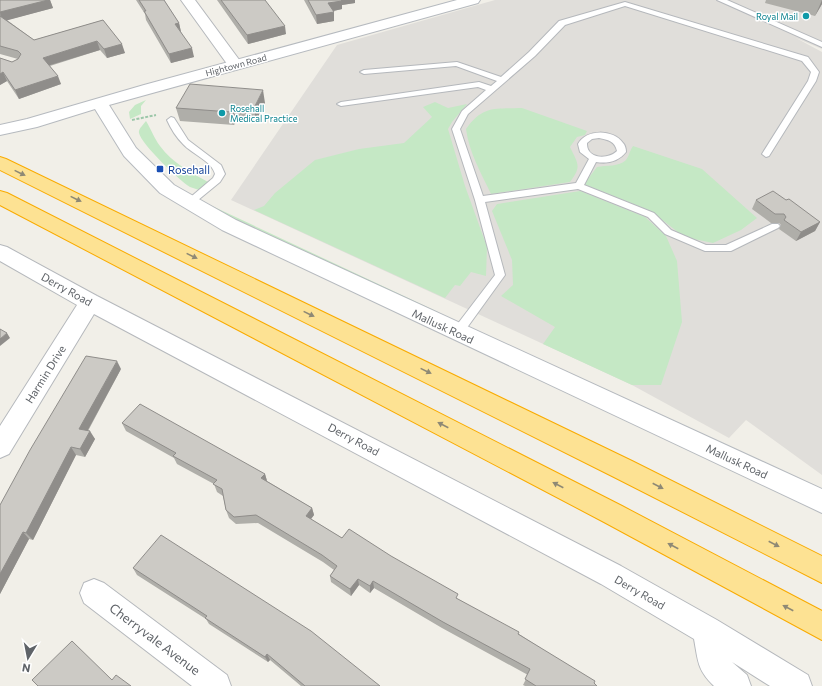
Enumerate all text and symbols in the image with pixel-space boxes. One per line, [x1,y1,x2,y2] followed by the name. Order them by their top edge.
[756,11,798,22] place label: Royal Mail
[801,11,811,21] marker: Royal Mail
[204,52,268,78] street label: Hightown Road
[230,103,298,124] place label: Rosehall Medical Practice
[217,108,227,118] marker: Rosehall Medical Practice
[168,163,210,176] place label: Rosehall
[155,164,165,174] marker: Rosehall
[15,170,26,176] one-way arrow
[70,196,81,203] one-way arrow
[187,253,198,259] one-way arrow
[39,270,95,308] street label: Derry Road
[410,306,476,346] street label: Mallusk Road
[303,311,315,317] one-way arrow
[22,342,68,405] street label: Harmin Drive
[420,368,431,374] one-way arrow
[326,420,382,458] street label: Derry Road
[437,422,449,429] one-way arrow
[704,441,770,481] street label: Mallusk Road
[552,482,564,488] one-way arrow
[652,483,663,489] one-way arrow
[768,541,780,547] one-way arrow
[667,543,679,549] one-way arrow
[612,572,668,612] street label: Derry Road
[106,600,204,678] street label: Cherryvale Avenue
[782,604,793,611] one-way arrow
[8,638,48,678] north arrow
[21,661,31,675] text: N

